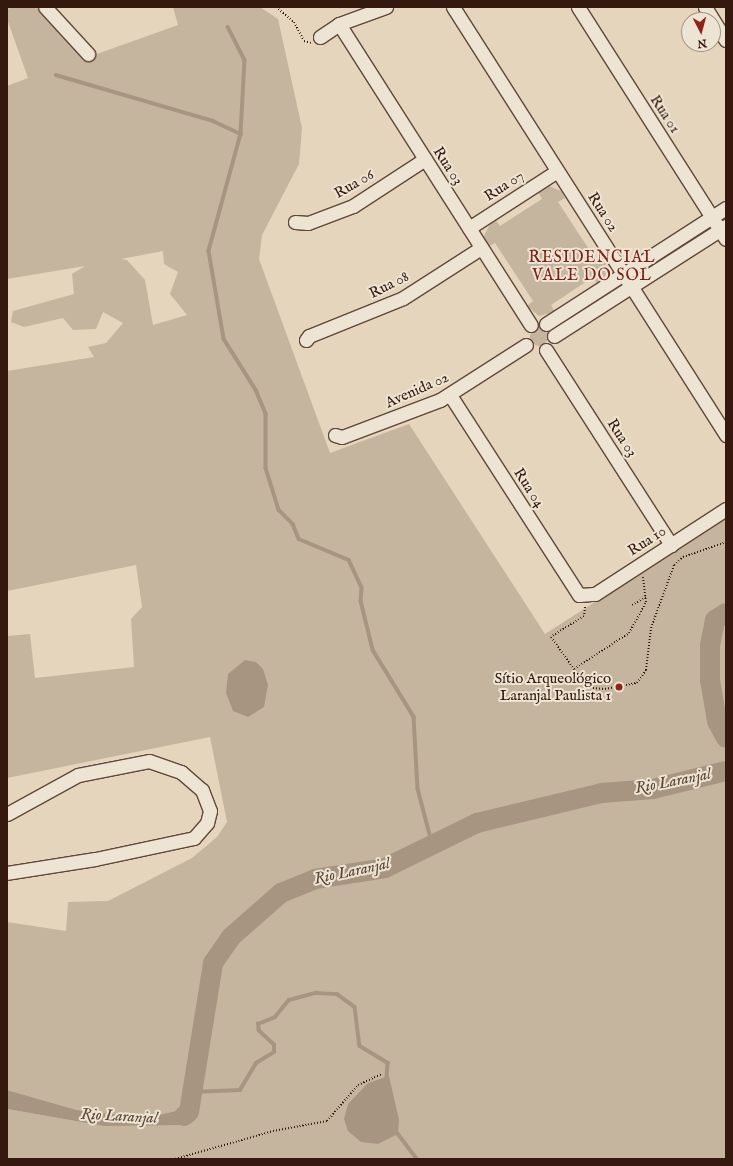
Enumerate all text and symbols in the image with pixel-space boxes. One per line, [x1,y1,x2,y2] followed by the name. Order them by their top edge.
[681,12,721,52] north arrow
[697,35,708,50] text: N
[646,92,684,136] street label: Rua 01
[429,144,467,188] street label: Rua 03
[331,166,377,202] street label: Rua 06
[481,167,527,205] street label: Rua 07
[584,189,622,235] street label: Rua 02
[528,248,656,286] district label: RESIDENCIAL VALE DO SOL
[366,267,412,303] street label: Rua 08
[383,368,451,412] street label: Avenida 02
[603,416,641,460] street label: Rua 03
[510,465,548,511] street label: Rua 04
[625,522,669,560] street label: Rua 10
[494,669,611,704] place label: Sítio Arqueológico Laranjal Paulista 1
[614,682,624,692] marker: Sítio Arqueológico Laranjal Paulista 1
[633,765,713,799] water label: Rio Laranjal
[312,855,392,889] water label: Rio Laranjal
[80,1105,158,1129] water label: Rio Laranjal

